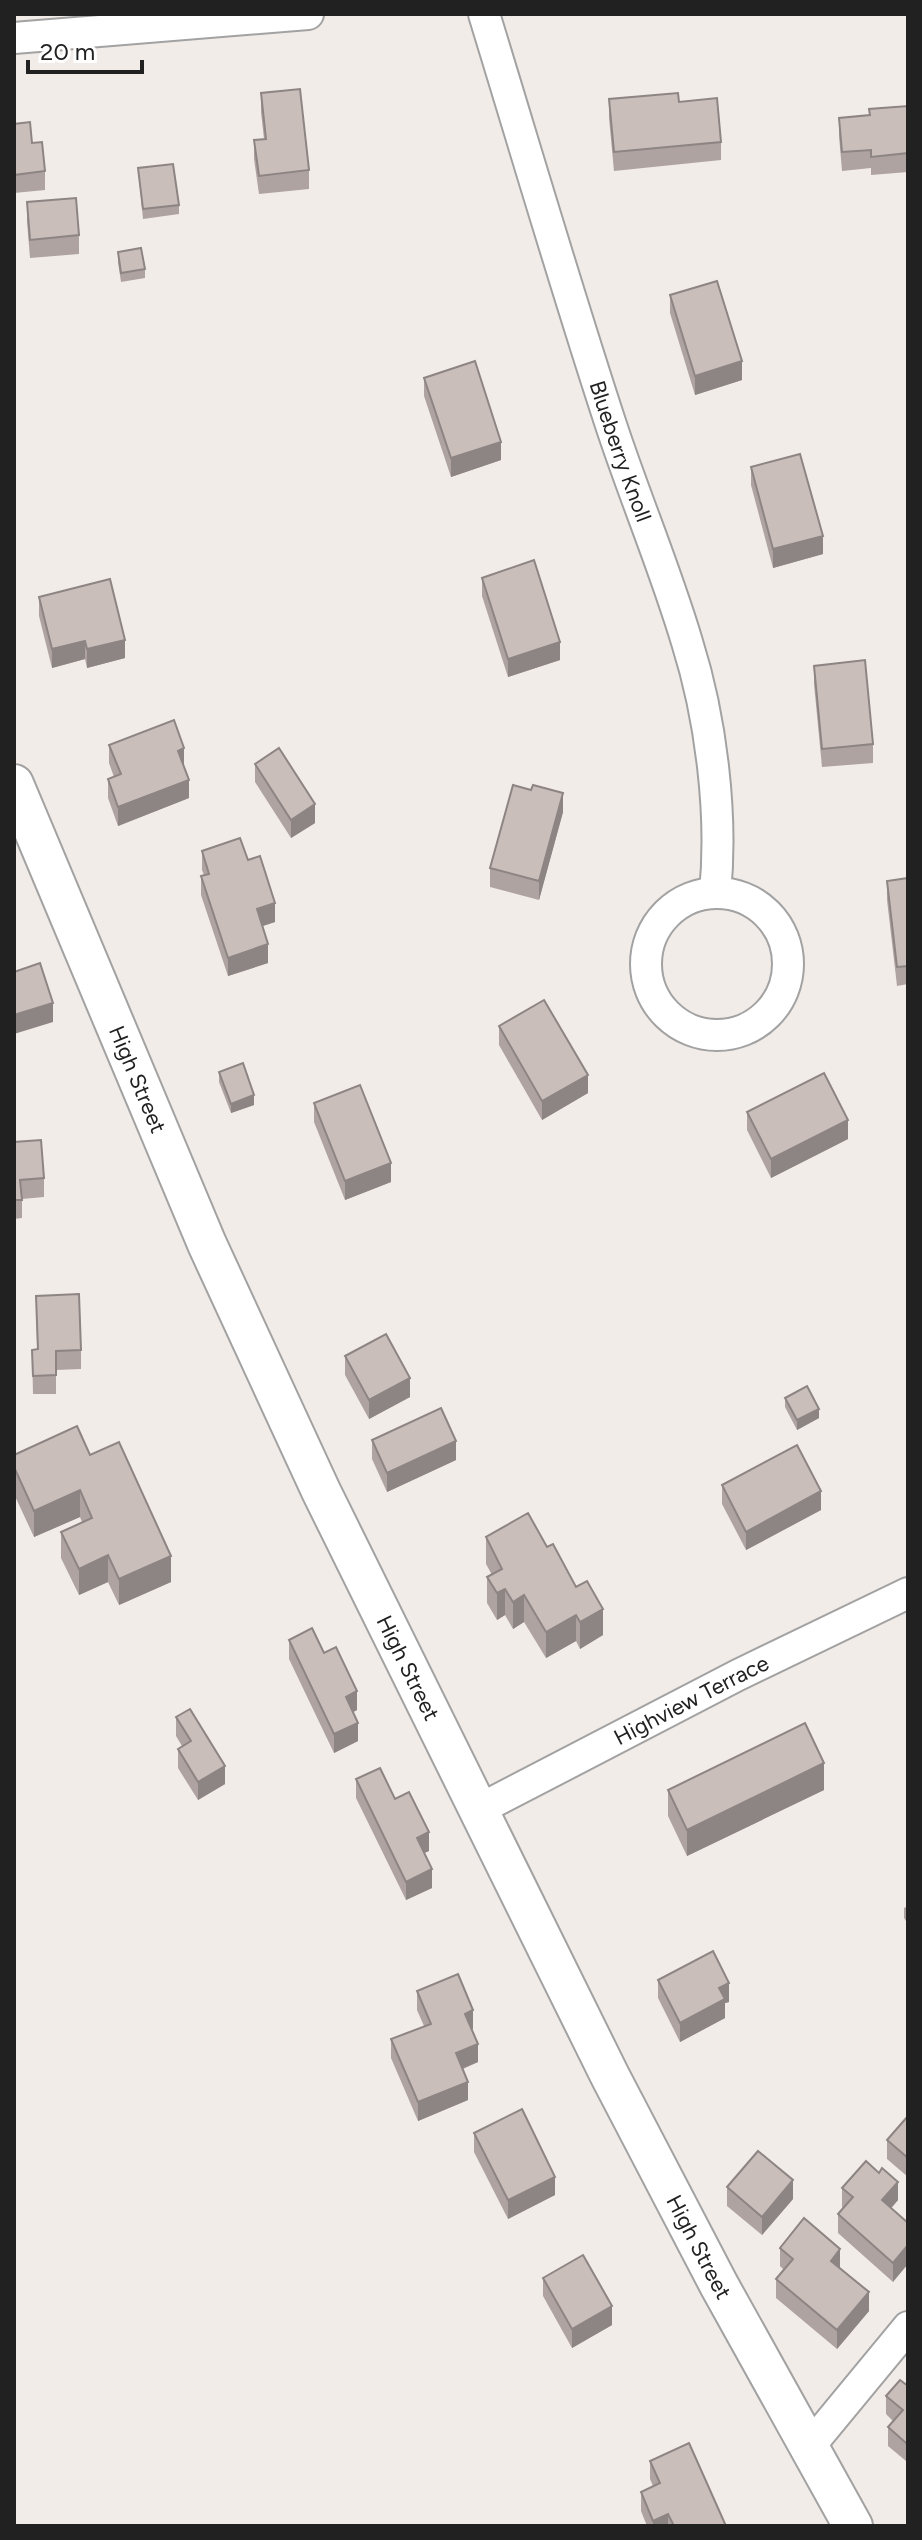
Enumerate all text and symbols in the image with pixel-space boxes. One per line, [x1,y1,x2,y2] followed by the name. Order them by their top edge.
[28,24,142,74] scale bar
[40,37,95,66] text: 20 m
[584,377,658,525] street label: Blueberry Knoll
[103,1021,172,1137] street label: High Street
[371,1611,446,1725] street label: High Street
[609,1649,773,1751] street label: Highview Terrace
[661,2190,738,2304] street label: High Street

